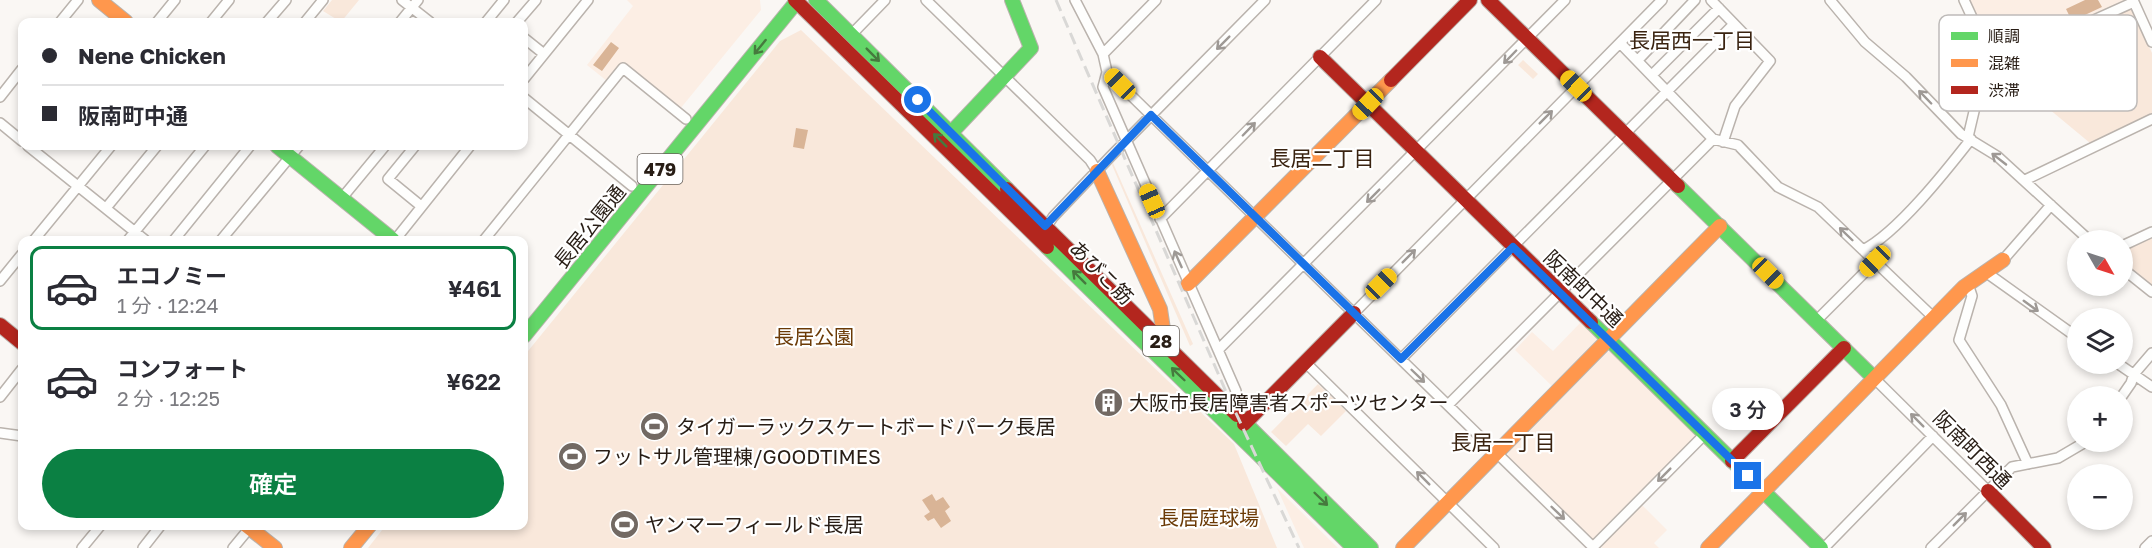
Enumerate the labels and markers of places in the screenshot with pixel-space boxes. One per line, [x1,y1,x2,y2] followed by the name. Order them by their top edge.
[1092,386,1124,418] building icon: 大阪市長居障害者スポーツセンター
[1129,390,1449,414] place label: 大阪市長居障害者スポーツセンター
[639,410,671,442] sports icon: タイガーラックスケートボードパーク長居
[676,414,1055,438] place label: タイガーラックスケートボードパーク長居
[556,440,588,472] sports icon: フットサル管理棟/GOODTIMES
[593,444,881,468] place label: フットサル管理棟/GOODTIMES
[608,508,640,540] sports icon: ヤンマーフィールド長居
[645,512,863,536] place label: ヤンマーフィールド長居

